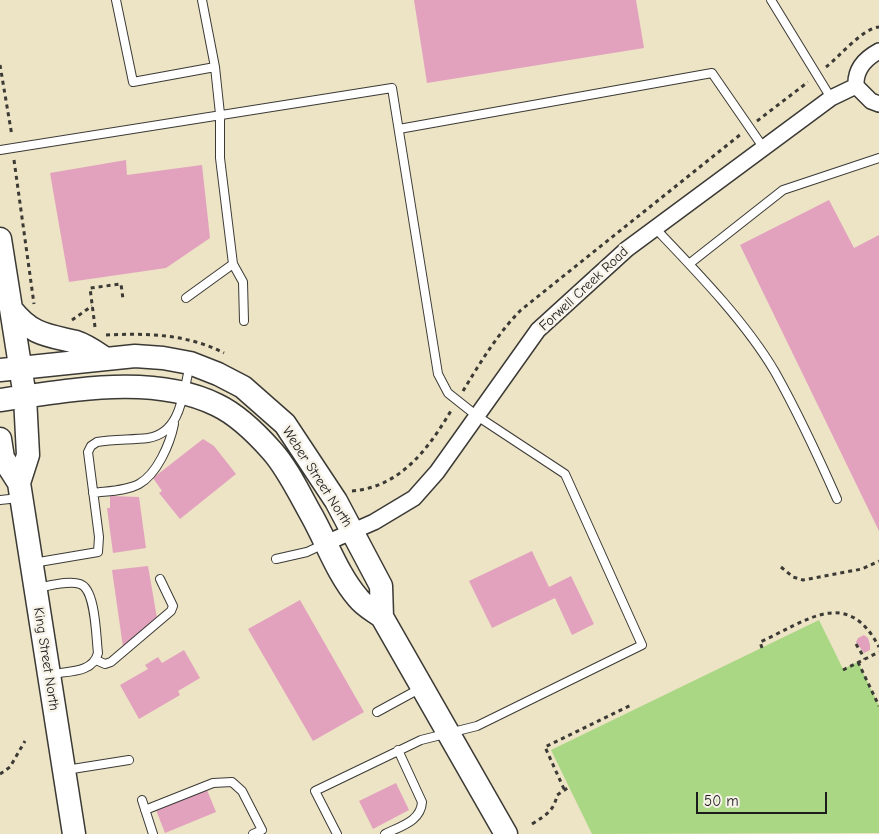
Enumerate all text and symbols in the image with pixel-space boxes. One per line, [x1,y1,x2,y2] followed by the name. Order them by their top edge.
[536,243,632,335] street label: Forwell Creek Road
[278,424,356,530] street label: Weber Street North
[30,606,62,712] street label: King Street North
[699,782,830,814] scale bar
[704,792,739,810] text: 50 m

